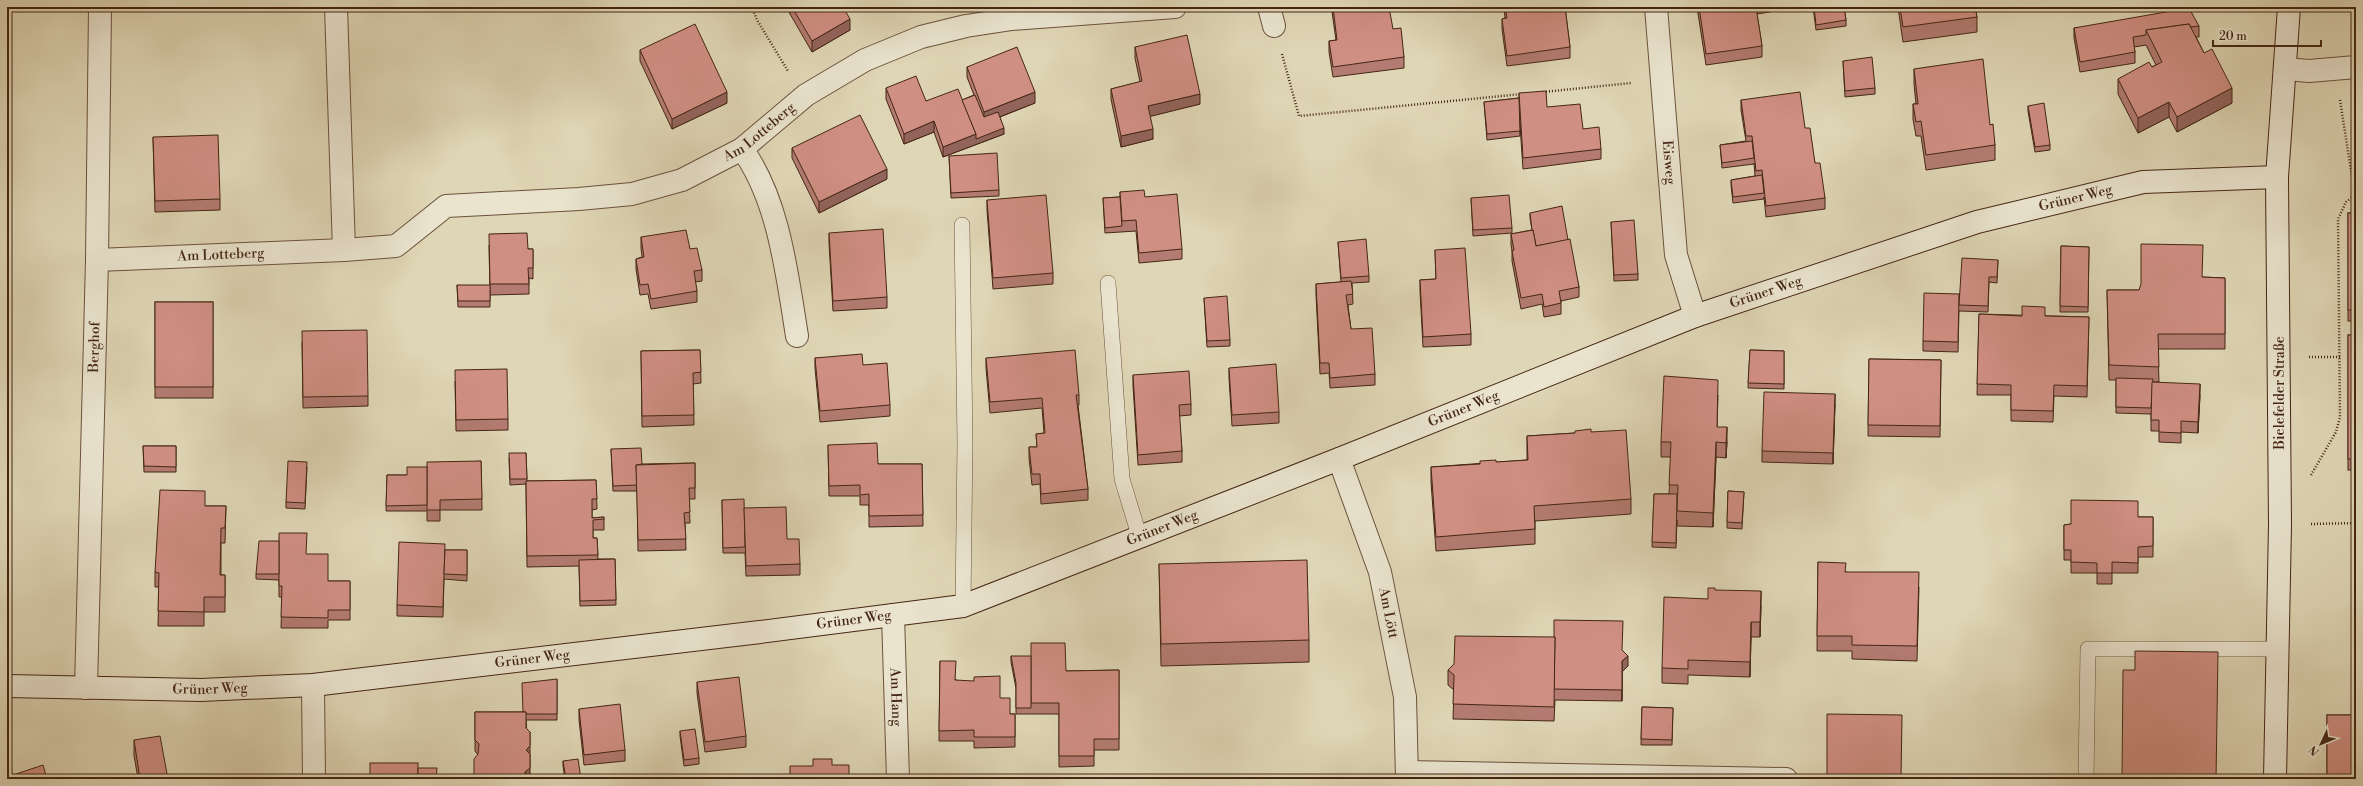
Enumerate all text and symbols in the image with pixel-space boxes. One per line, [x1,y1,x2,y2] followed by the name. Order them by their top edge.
[2213,22,2321,48] scale bar
[2219,29,2247,44] text: 20 m
[719,98,800,167] street label: Am Lotteberg
[1658,140,1679,186] street label: Eisweg
[2037,180,2115,216] street label: Grüner Weg
[176,244,265,266] street label: Am Lotteberg
[1727,272,1805,313] street label: Grüner Weg
[85,320,104,374] street label: Berghof
[2271,336,2289,451] street label: Bielefelder Straße
[1425,386,1503,431] street label: Grüner Weg
[1124,506,1201,550] street label: Grüner Weg
[1374,585,1402,640] street label: Am Lött
[815,606,893,634] street label: Grüner Weg
[494,646,571,672] street label: Grüner Weg
[886,666,905,727] street label: Am Hang
[172,679,249,699] street label: Grüner Weg
[2301,724,2341,764] north arrow
[2306,742,2323,758] text: N

